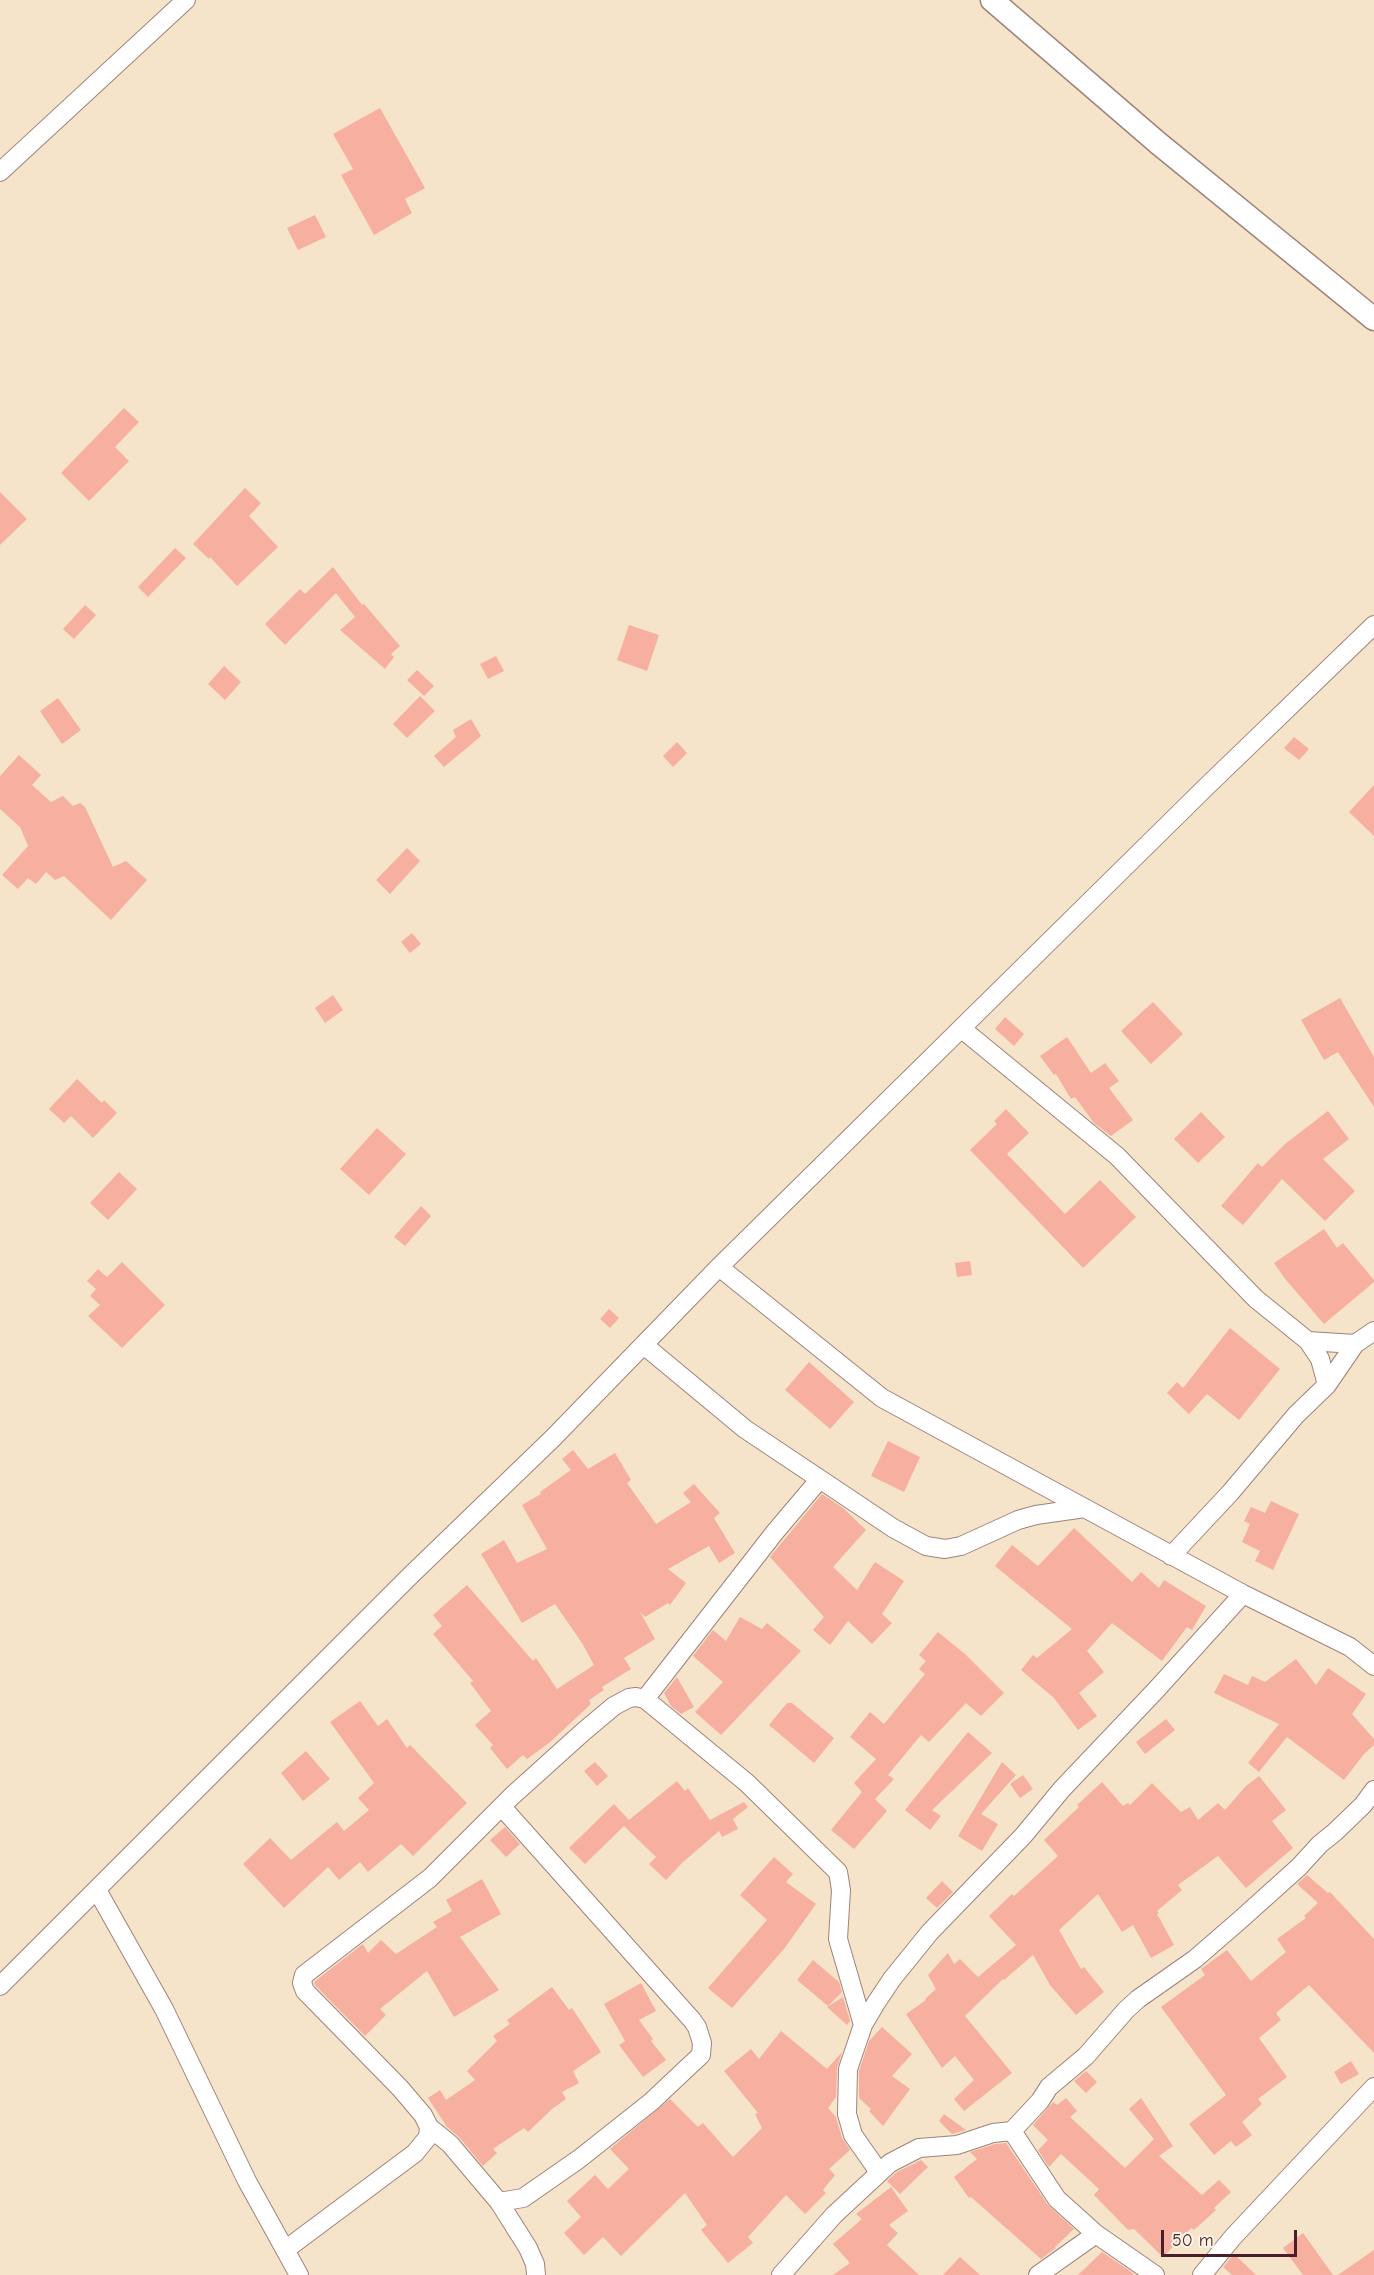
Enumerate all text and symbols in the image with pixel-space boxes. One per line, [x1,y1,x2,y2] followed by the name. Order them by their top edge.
[1164,2218,1300,2256] scale bar
[1172,2230,1214,2251] text: 50 m

